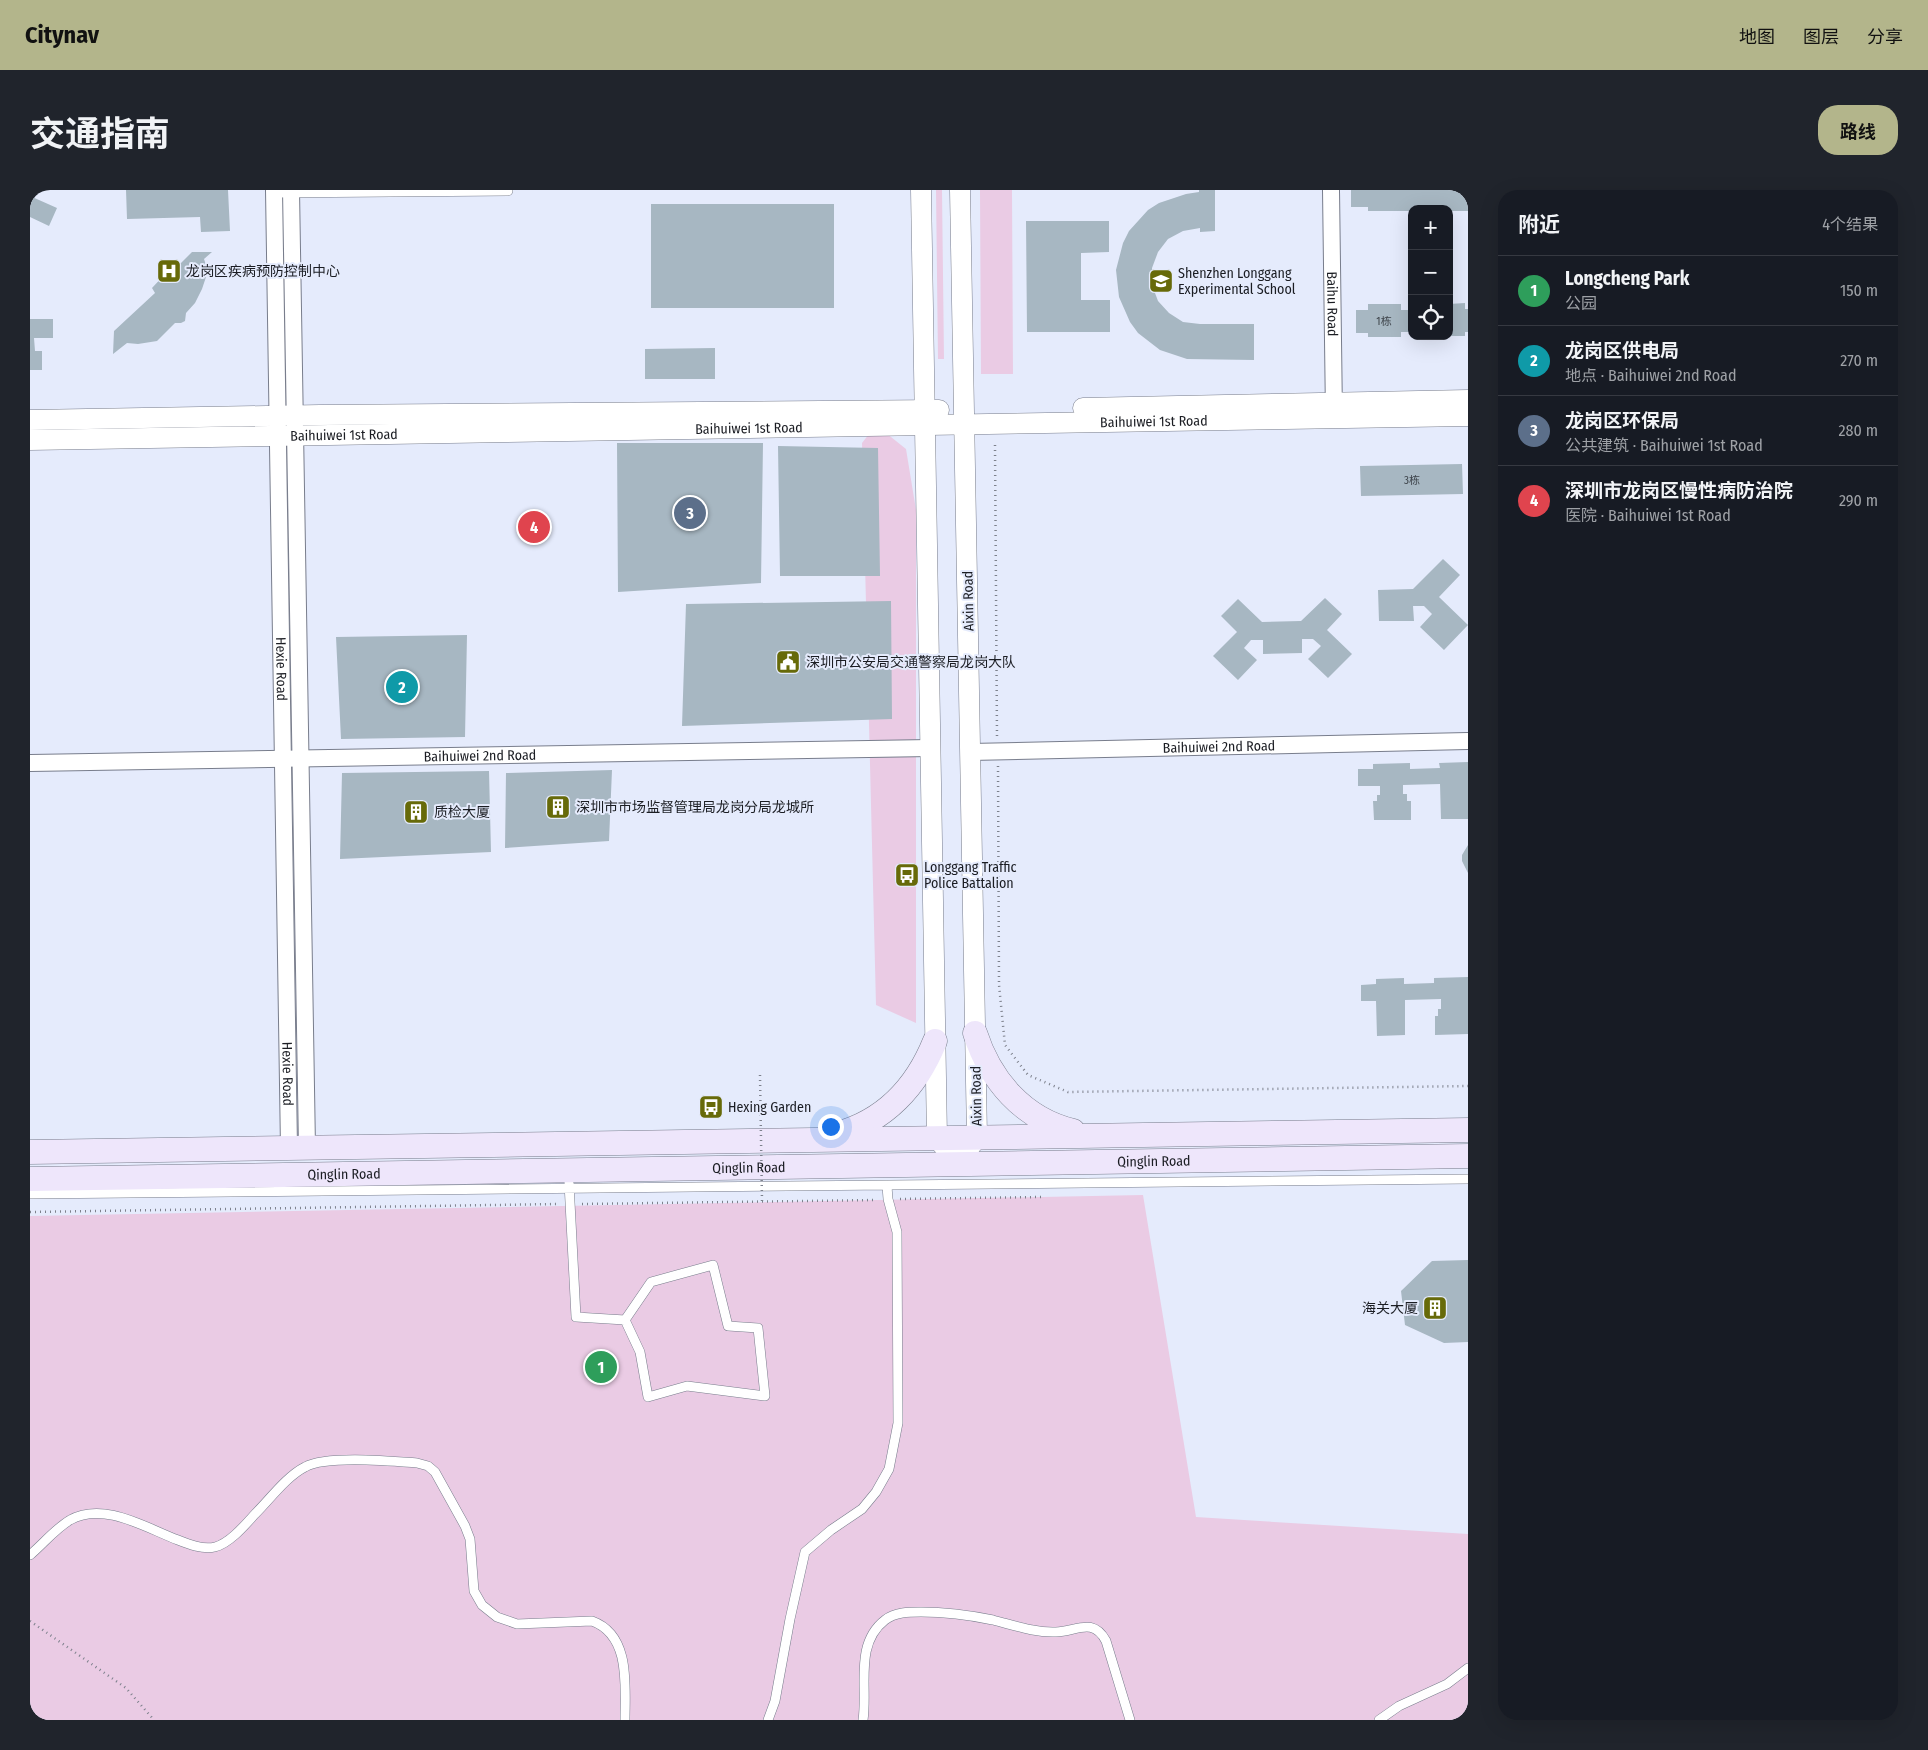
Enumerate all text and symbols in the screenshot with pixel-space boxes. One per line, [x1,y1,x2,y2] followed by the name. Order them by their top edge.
[25,21,99,49] text: Citynav
[1739,26,1775,48] text: 地图
[1803,26,1839,48] text: 图层
[1867,26,1903,48] text: 分享
[1818,105,1898,155] button: 路线
[30,113,170,155] text: 交通指南
[1408,205,1453,340] map controls
[1408,205,1453,250] button: +
[1518,212,1560,238] text: 附近
[1822,215,1878,234] text: 4个结果
[1408,250,1453,295] button: −
[156,258,182,284] hospital icon: 龙岗区疾病预防控制中心
[186,263,340,280] place label: 龙岗区疾病预防控制中心
[1178,265,1296,298] place label: Shenzhen Longgang Experimental School
[1565,267,1689,290] text: Longcheng Park
[1148,268,1174,294] school or university icon: Shenzhen Longgang Experimental School
[1323,271,1341,337] street label: Baihu Road
[1531,281,1537,300] text: 1
[1840,281,1878,300] text: 150 m
[1565,294,1597,313] text: 公园
[1408,295,1453,340] button: locate
[1376,315,1392,328] house number: 1栋
[1565,339,1679,362] text: 龙岗区供电局
[1530,351,1538,370] text: 2
[1840,351,1878,370] text: 270 m
[1565,366,1737,385] text: 地点 · Baihuiwei 2nd Road
[1565,409,1679,432] text: 龙岗区环保局
[1100,412,1208,431] street label: Baihuiwei 1st Road
[695,419,803,438] street label: Baihuiwei 1st Road
[1530,421,1538,440] text: 3
[1839,421,1878,440] text: 280 m
[290,426,398,445] street label: Baihuiwei 1st Road
[1565,436,1763,455] text: 公共建筑 · Baihuiwei 1st Road
[1404,474,1420,487] house number: 3栋
[1565,479,1793,502] text: 深圳市龙岗区慢性病防治院
[1530,491,1538,510] text: 4
[1839,491,1878,510] text: 290 m
[674,494,706,532] pin: 3
[1565,506,1731,525] text: 医院 · Baihuiwei 1st Road
[518,508,550,546] pin: 4
[959,571,978,631] street label: Aixin Road
[272,637,290,701] street label: Hexie Road
[775,649,801,675] public building icon: 深圳市公安局交通警察局龙岗大队
[806,654,1016,671] place label: 深圳市公安局交通警察局龙岗大队
[386,668,418,706] pin: 2
[1162,737,1275,757] street label: Baihuiwei 2nd Road
[423,747,536,765] street label: Baihuiwei 2nd Road
[545,794,571,820] building icon: 深圳市市场监督管理局龙岗分局龙城所
[403,799,429,825] building icon: 质检大厦
[576,799,814,816] place label: 深圳市市场监督管理局龙岗分局龙城所
[434,804,490,821] place label: 质检大厦
[924,859,1017,892] place label: Longgang Traffic Police Battalion
[894,862,920,888] bus stop icon: Longgang Traffic Police Battalion
[278,1042,296,1106] street label: Hexie Road
[967,1066,986,1126] street label: Aixin Road
[698,1094,724,1120] bus stop icon: Hexing Garden
[728,1099,811,1116] place label: Hexing Garden
[818,1114,844,1140] your location
[1117,1152,1191,1171] street label: Qinglin Road
[712,1159,786,1177] street label: Qinglin Road
[307,1165,381,1184] street label: Qinglin Road
[1422,1295,1448,1321] building icon: 海关大厦
[1362,1300,1418,1317] place label: 海关大厦
[585,1348,617,1386] pin: 1

